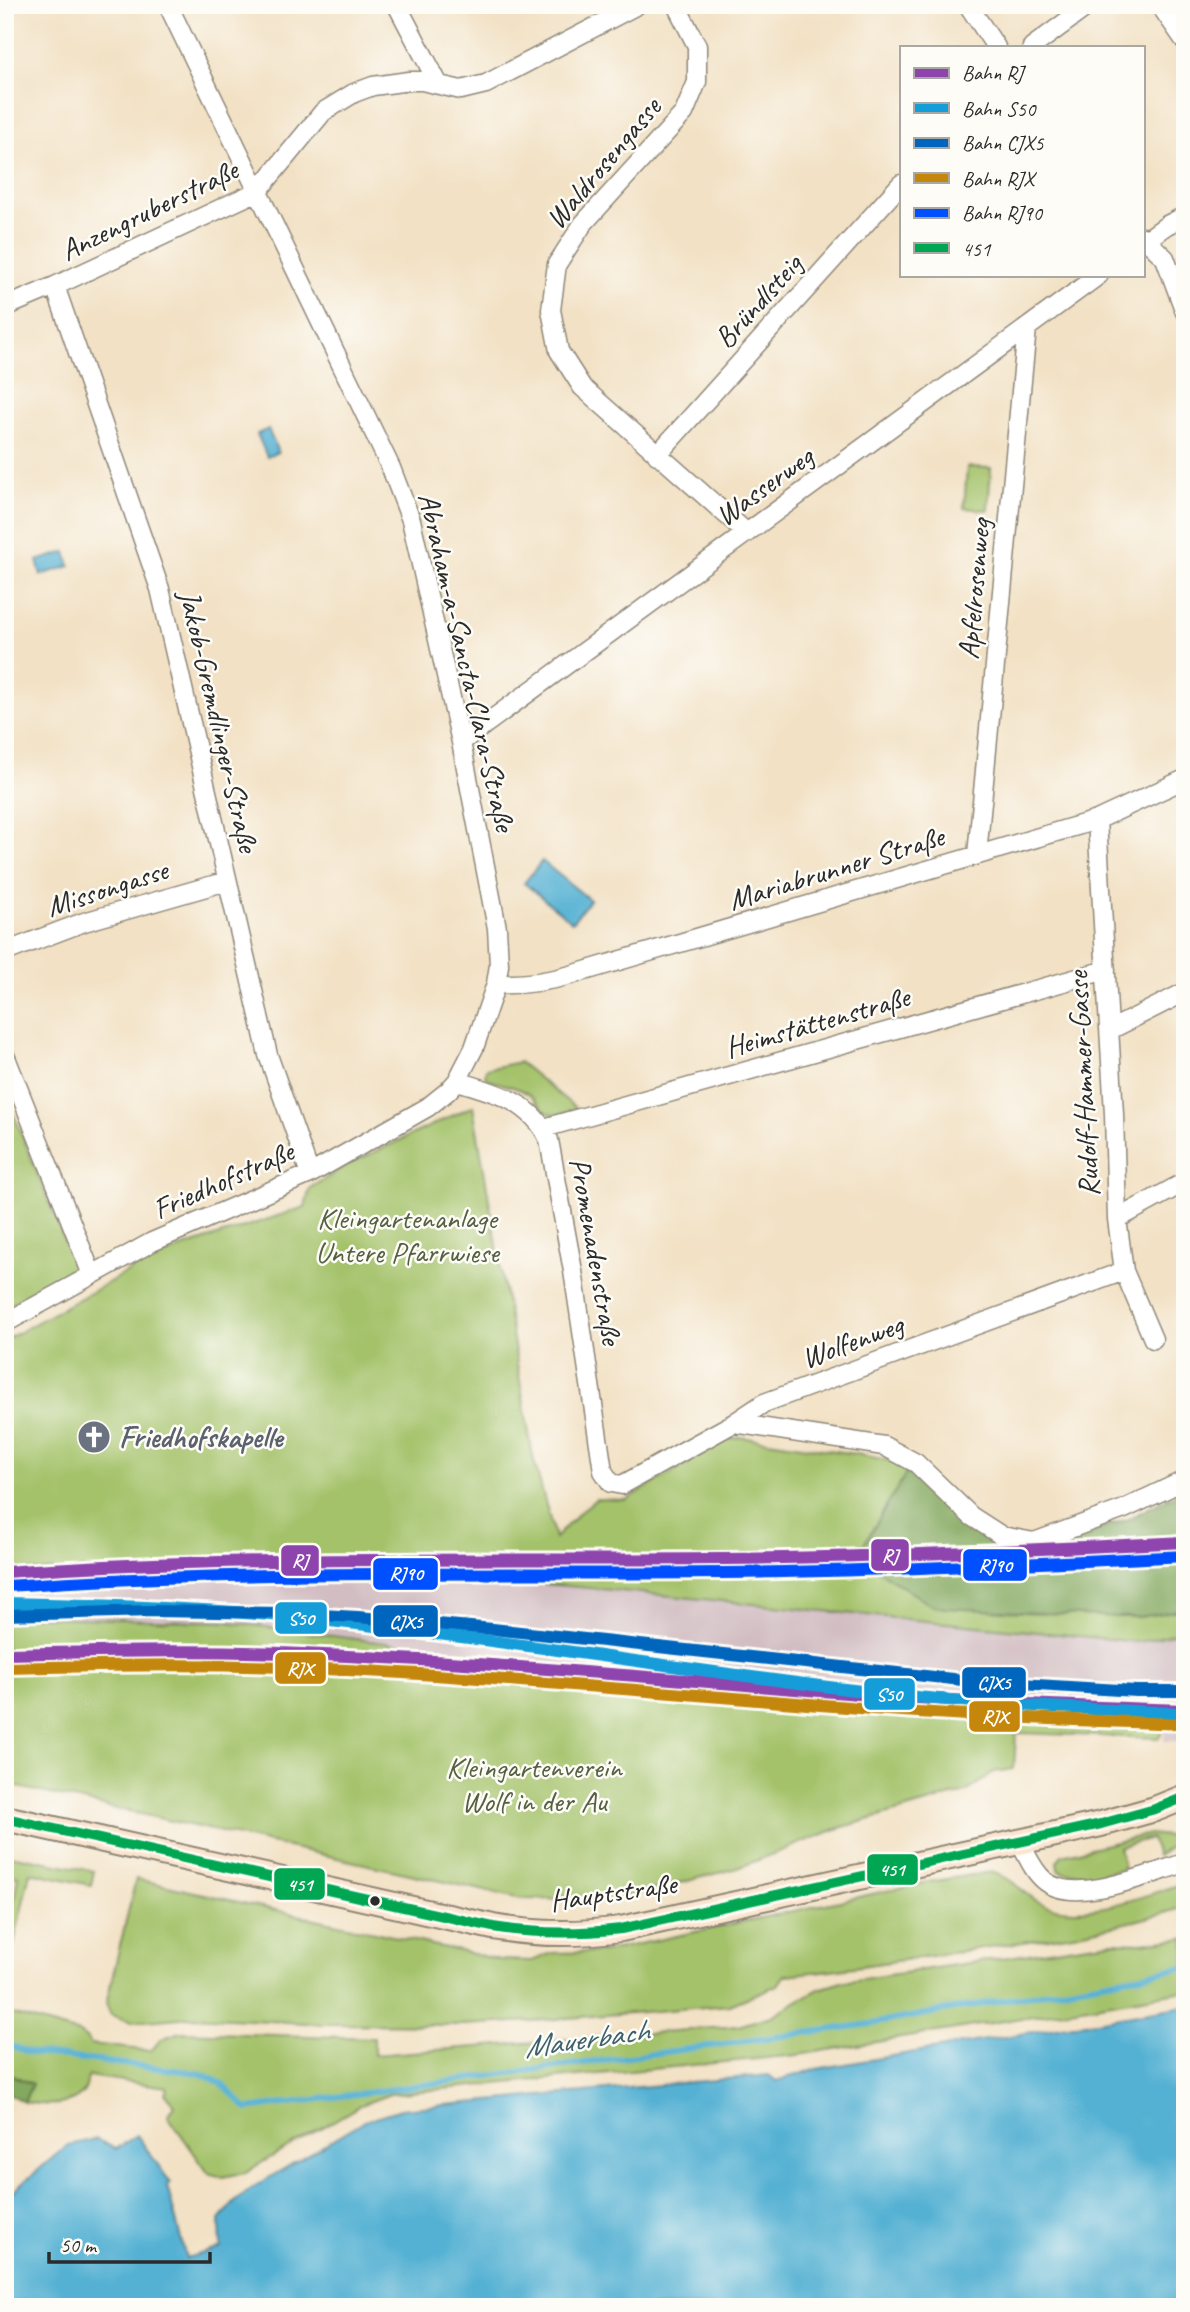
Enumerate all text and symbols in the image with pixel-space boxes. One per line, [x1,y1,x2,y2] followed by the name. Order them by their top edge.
[900,46,1144,276] legend
[962,60,1027,86] text: Bahn RJ
[537,88,671,237] street label: Waldrosengasse
[962,96,1037,122] text: Bahn S50
[962,130,1045,156] text: Bahn CJX5
[54,150,246,269] street label: Anzengruberstraße
[962,166,1037,192] text: Bahn RJX
[962,200,1043,226] text: Bahn RJ90
[962,236,992,262] text: 451
[706,244,812,356] street label: Bründlsteig
[708,436,822,534] street label: Wasserweg
[410,489,525,837] street label: Abraham-a-Sancta-Clara-Straße
[949,515,999,661] street label: Apfelrosenweg
[170,584,268,858] street label: Jakob-Gremdlinger-Straße
[724,817,950,919] street label: Mariabrunner Straße
[42,850,175,925] street label: Missongasse
[1058,968,1108,1198] street label: Rudolf-Hammer-Gasse
[720,977,916,1066] street label: Heimstättenstraße
[147,1131,301,1228] street label: Friedhofstraße
[561,1155,632,1350] street label: Promenadenstraße
[315,1199,501,1271] park label: Kleingartenanlage Untere Pfarrwiese
[796,1304,910,1377] street label: Wolfenweg
[75,1418,113,1456] church icon: Friedhofskapelle
[119,1418,284,1456] place label: Friedhofskapelle
[870,1538,910,1572] line badge: RJ
[280,1544,320,1577] line badge: RJ
[882,1544,901,1568] text: RJ
[962,1548,1028,1582] line badge: RJ90
[292,1549,311,1573] text: RJ
[978,1554,1014,1578] text: RJ90
[372,1557,439,1591] line badge: RJ90
[389,1562,425,1586] text: RJ90
[274,1601,328,1635] line badge: S50
[372,1604,439,1638] line badge: CJX5
[288,1607,317,1631] text: S50
[389,1610,424,1634] text: CJX5
[274,1651,327,1685] line badge: RJX
[287,1657,316,1681] text: RJX
[961,1666,1027,1699] line badge: CJX5
[977,1671,1012,1695] text: CJX5
[863,1677,916,1711] line badge: S50
[876,1683,905,1707] text: S50
[968,1700,1021,1733] line badge: RJX
[982,1705,1011,1729] text: RJX
[446,1748,623,1820] park label: Kleingartenverein Wolf in der Au
[866,1853,919,1886] line badge: 451
[879,1858,907,1882] text: 451
[547,1864,681,1920] street label: Hauptstraße
[273,1867,326,1901] line badge: 451
[287,1873,315,1897] text: 451
[368,1894,382,1908] unlabelled marker
[521,2009,653,2068] water label: Mauerbach
[49,2221,210,2265] scale bar
[60,2232,98,2258] text: 50 m

